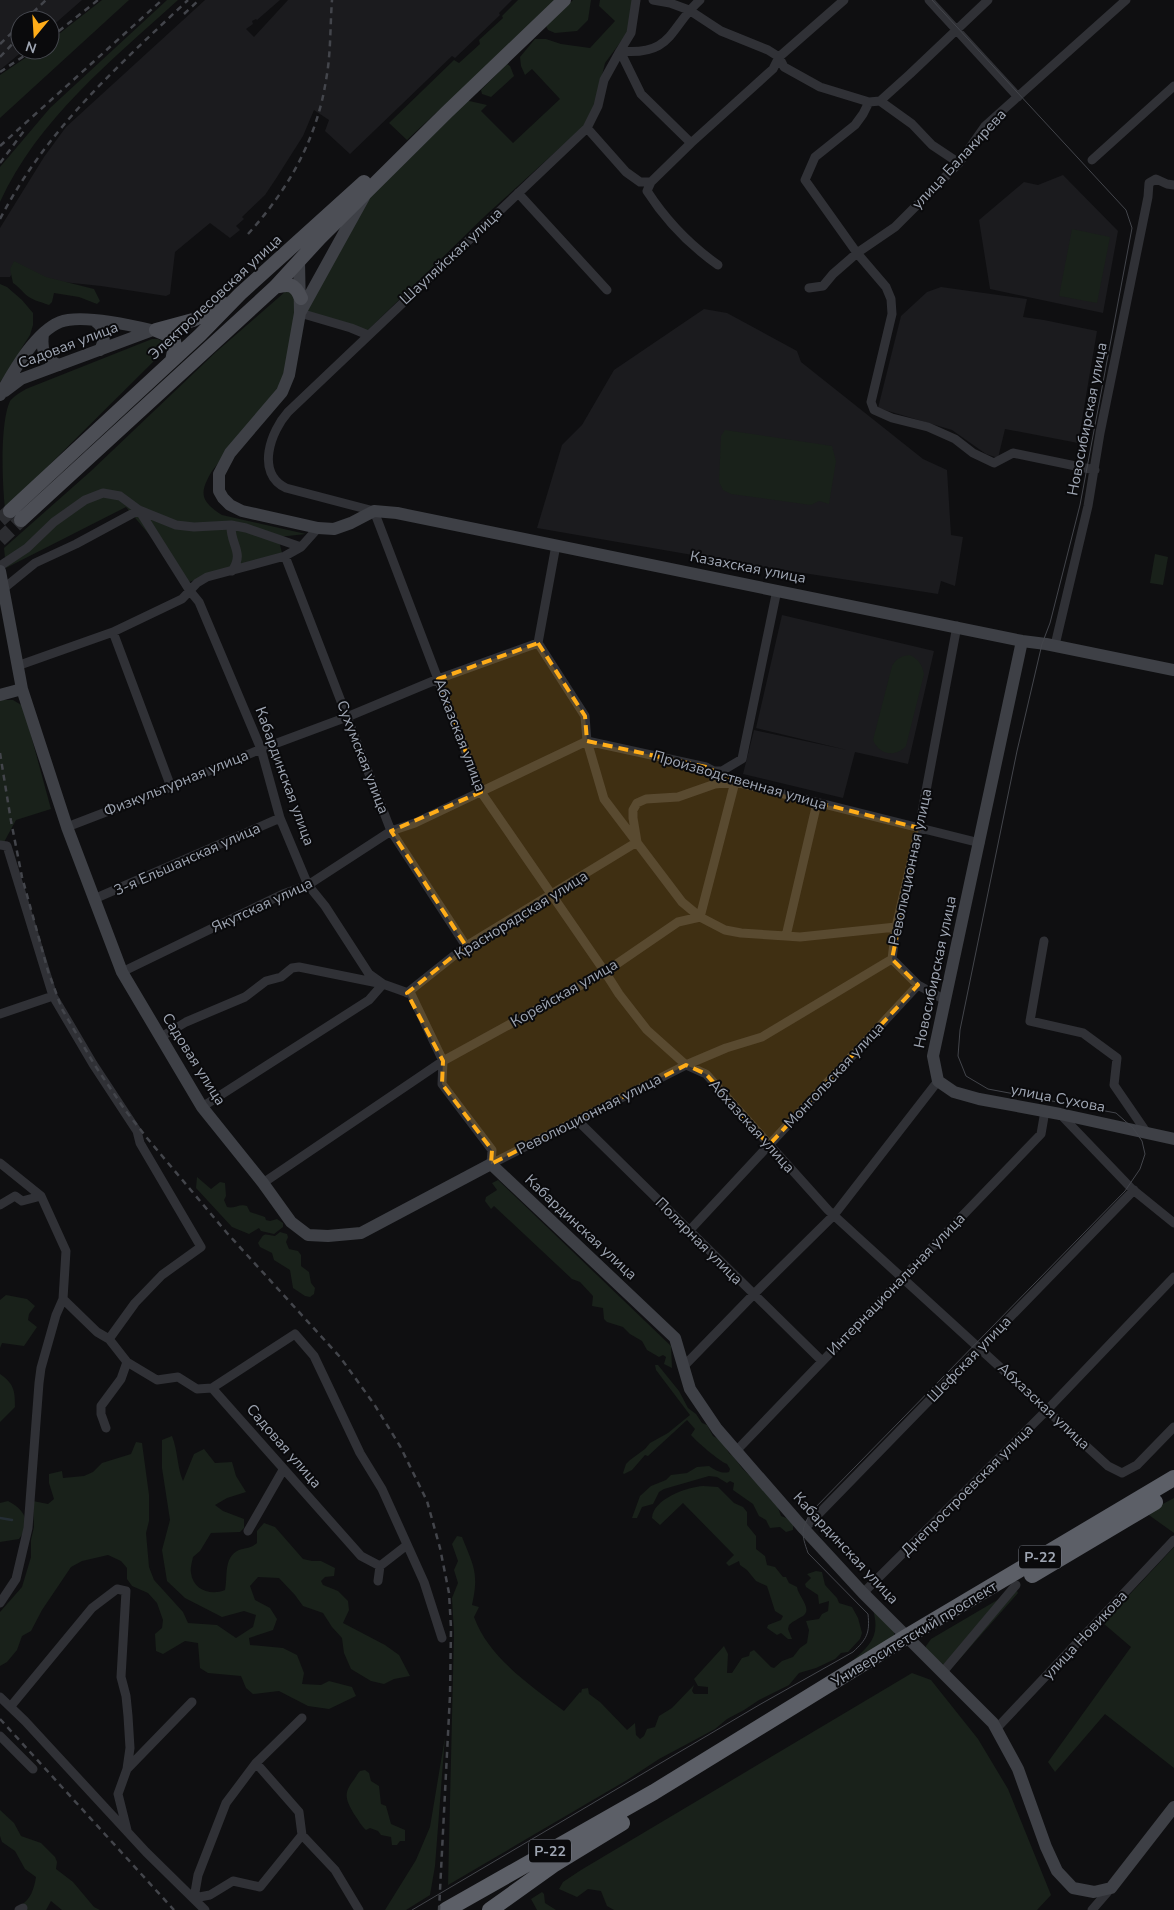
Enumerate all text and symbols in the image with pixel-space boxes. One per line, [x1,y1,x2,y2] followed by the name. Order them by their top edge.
[10,10,60,60] north arrow
[23,36,39,58] text: N
[907,105,1011,213] street label: улица Балакирева
[395,203,507,309] street label: Шауляйская улица
[144,230,286,364] street label: Электролесовская улица
[15,317,121,373] street label: Садовая улица
[1062,341,1112,497] street label: Новосибирская улица
[688,546,808,588] street label: Казахская улица
[429,676,491,794] street label: Абхазская улица
[332,697,394,817] street label: Сухумская улица
[251,704,319,848] street label: Кабардинская улица
[101,745,251,821] street label: Физкультурная улица
[651,746,829,814] street label: Производственная улица
[884,787,936,947] street label: Революционная улица
[111,818,263,900] street label: 3-я Ельшанская улица
[451,866,591,964] street label: Краснорядская улица
[208,873,316,937] street label: Якутская улица
[909,894,961,1050] street label: Новосибирская улица
[507,954,621,1032] street label: Корейская улица
[158,1009,230,1109] street label: Садовая улица
[779,1018,889,1132] street label: Монгольская улица
[513,1069,665,1159] street label: Революционная улица
[705,1075,799,1177] street label: Абхазская улица
[1009,1079,1107,1117] street label: улица Сухова
[521,1170,641,1284] street label: Кабардинская улица
[651,1193,747,1289] street label: Полярная улица
[822,1208,970,1360] street label: Интернациональная улица
[923,1312,1015,1406] street label: Шефская улица
[994,1358,1094,1454] street label: Абхазская улица
[242,1400,326,1492] street label: Садовая улица
[897,1420,1037,1560] street label: Днепростроевская улица
[789,1488,903,1608] street label: Кабардинская улица
[1019,1545,1061,1568] road number: Р-22
[827,1576,1001,1692] street label: Университетский проспект
[1038,1586,1132,1684] street label: улица Новикова
[529,1840,571,1862] road number: Р-22

